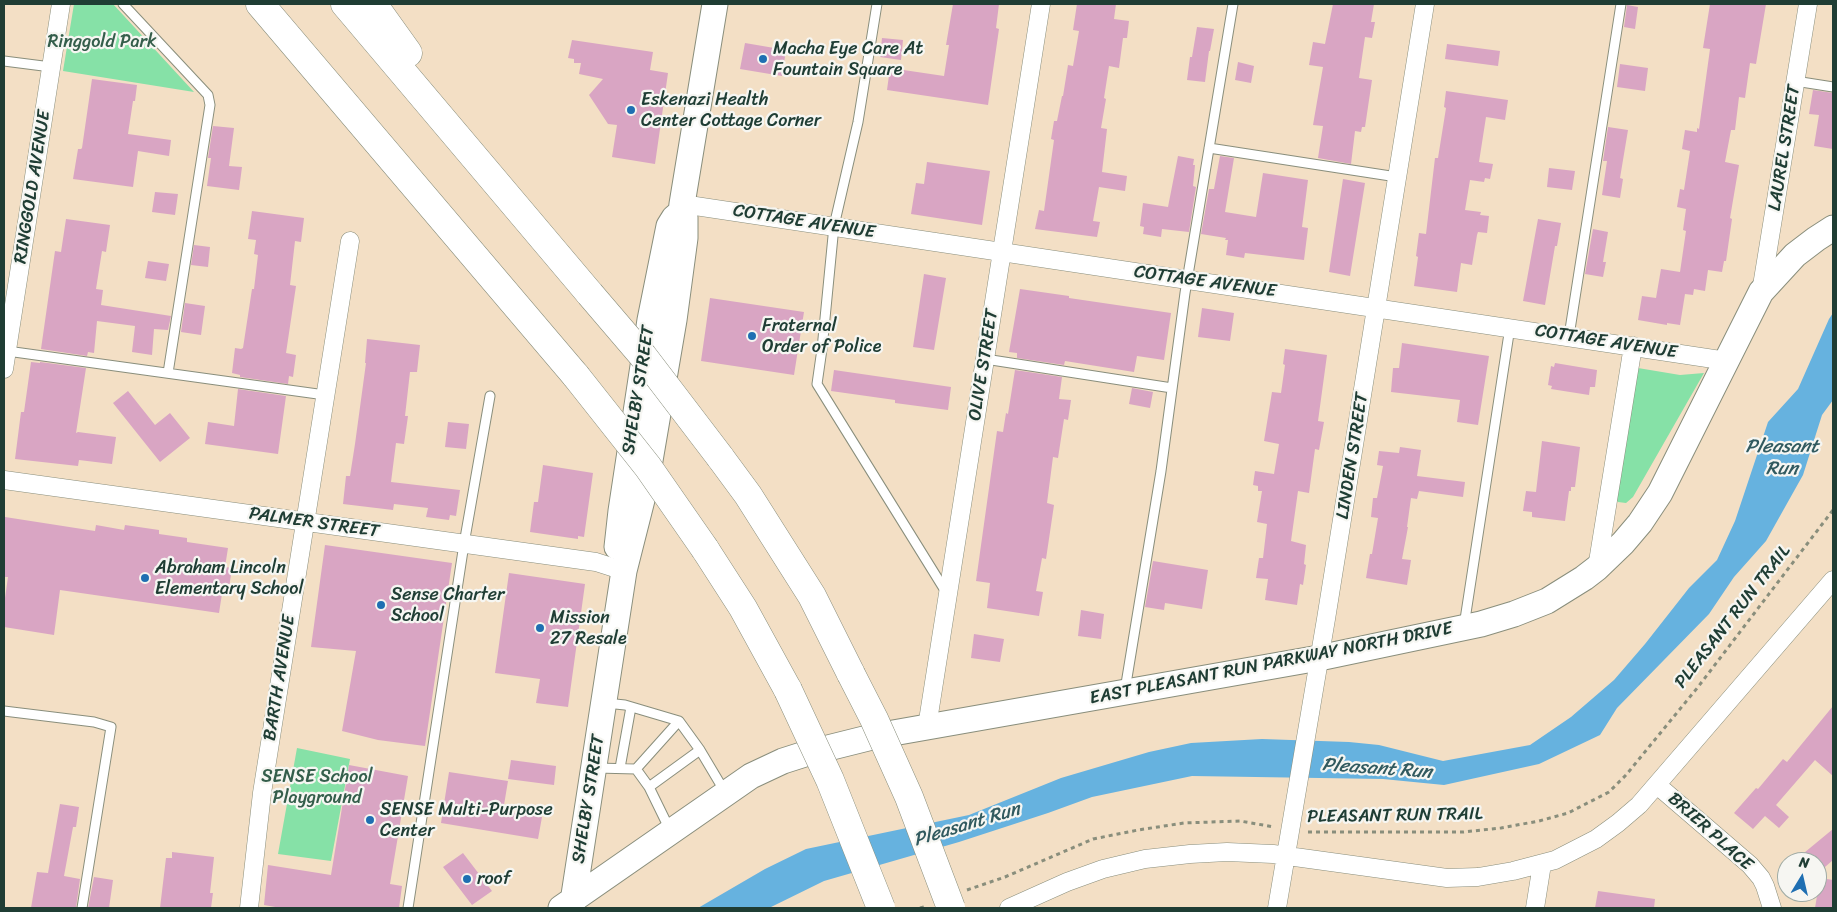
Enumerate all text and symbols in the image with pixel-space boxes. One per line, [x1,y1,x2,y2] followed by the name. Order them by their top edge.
[47,31,157,53] park label: Ringgold Park
[773,38,923,80] place label: Macha Eye Care At Fountain Square
[757,53,769,65] marker: Macha Eye Care At Fountain Square
[1764,83,1806,213] street label: LAUREL STREET
[641,89,821,132] place label: Eskenazi Health Center Cottage Corner
[625,104,637,116] marker: Eskenazi Health Center Cottage Corner
[10,109,56,265] street label: RINGGOLD AVENUE
[732,200,876,244] street label: COTTAGE AVENUE
[1133,261,1277,303] street label: COTTAGE AVENUE
[965,308,1003,422] street label: OLIVE STREET
[762,315,881,358] place label: Fraternal Order of Police
[1534,320,1678,364] street label: COTTAGE AVENUE
[618,324,660,456] street label: SHELBY STREET
[746,330,758,342] marker: Fraternal Order of Police
[1332,391,1374,521] street label: LINDEN STREET
[1745,436,1819,480] water label: Pleasant Run
[248,503,380,543] street label: PALMER STREET
[1670,541,1796,693] street label: PLEASANT RUN TRAIL
[155,557,304,600] place label: Abraham Lincoln Elementary School
[139,572,151,584] marker: Abraham Lincoln Elementary School
[391,584,504,626] place label: Sense Charter School
[375,599,387,611] marker: Sense Charter School
[550,607,627,650] place label: Mission 27 Resale
[259,614,301,742] street label: BARTH AVENUE
[1088,618,1454,710] street label: EAST PLEASANT RUN PARKWAY NORTH DRIVE
[534,622,546,634] marker: Mission 27 Resale
[568,733,610,865] street label: SHELBY STREET
[1321,754,1433,784] water label: Pleasant Run
[261,766,373,809] park label: SENSE School Playground
[1663,788,1757,876] street label: BRIER PLACE
[911,798,1023,852] water label: Pleasant Run
[380,799,553,842] place label: SENSE Multi-Purpose Center
[1307,804,1483,828] street label: PLEASANT RUN TRAIL
[364,814,376,826] marker: SENSE Multi-Purpose Center
[1798,850,1811,876] text: N
[1777,852,1827,902] north arrow
[477,868,510,890] place label: roof
[461,873,473,885] marker: roof

